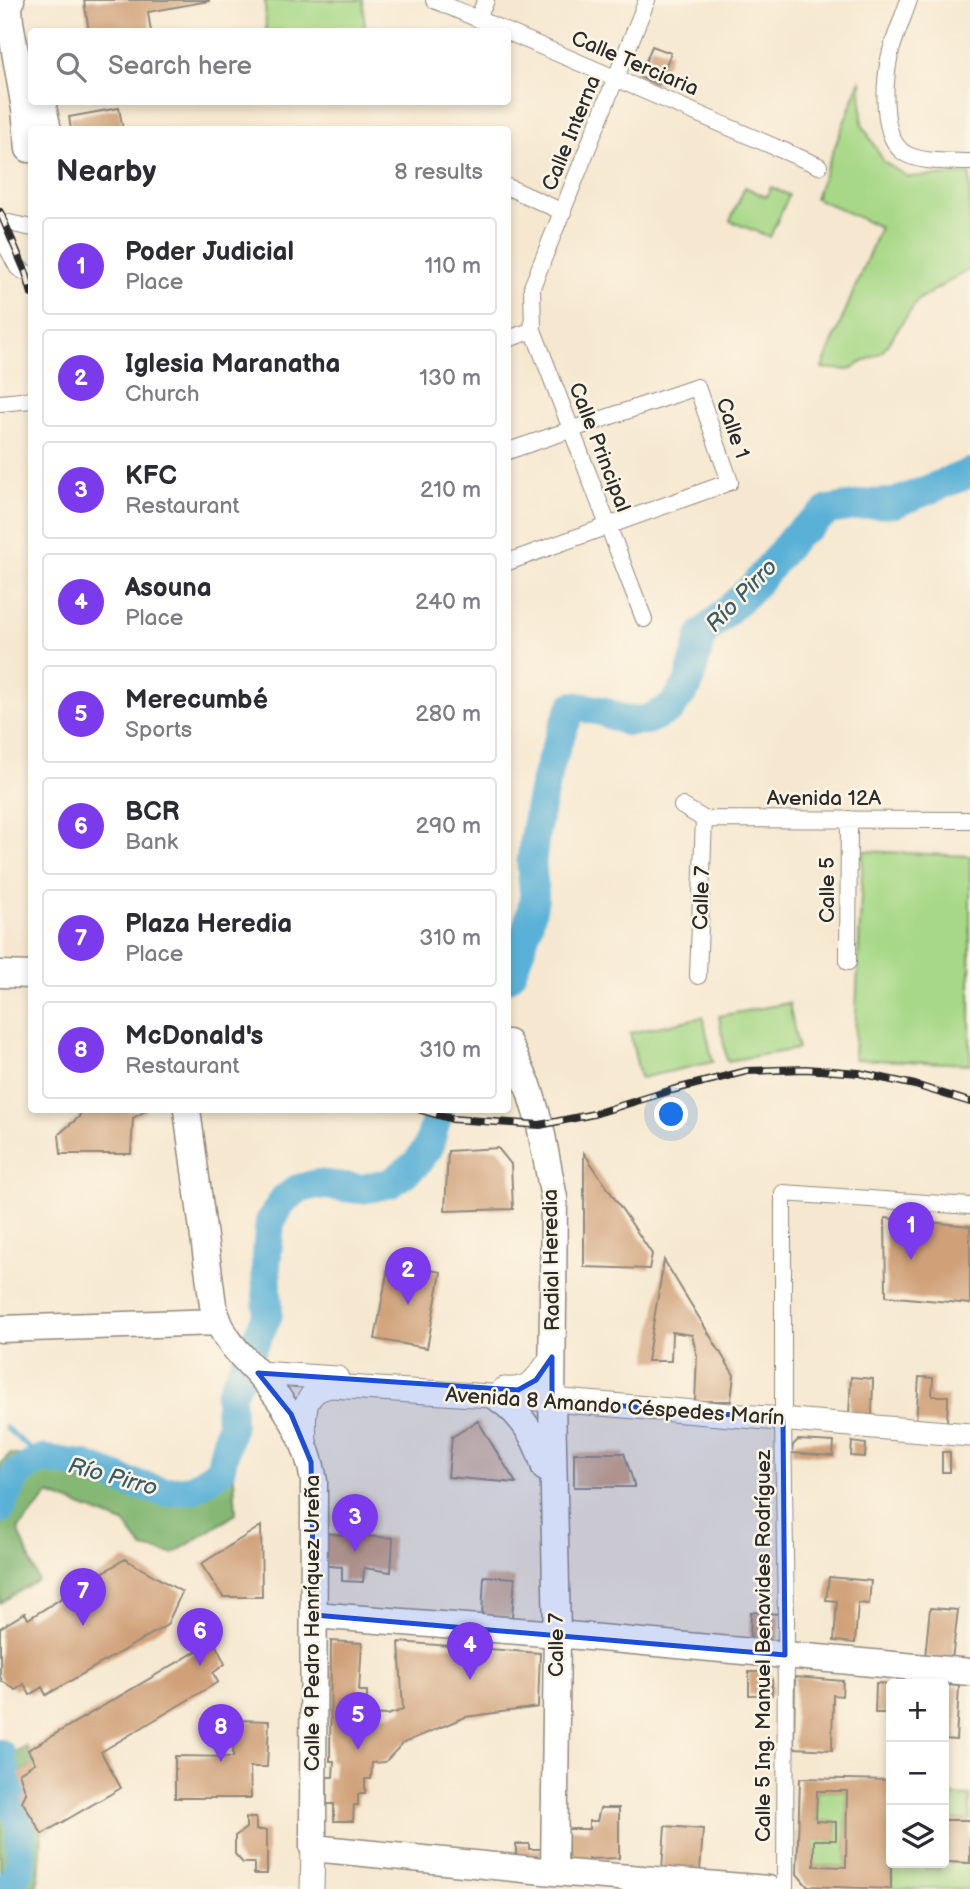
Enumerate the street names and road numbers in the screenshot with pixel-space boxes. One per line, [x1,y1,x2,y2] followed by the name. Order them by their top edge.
[567,25,702,102] street label: Calle Terciaria
[537,72,606,194] street label: Calle Interna
[563,379,636,515] street label: Calle Principal
[711,395,754,462] street label: Calle 1
[767,786,881,811] street label: Avenida 12A
[815,857,840,923] street label: Calle 5
[688,865,715,930] street label: Calle 7
[538,1189,565,1331] street label: Radial Heredia
[445,1382,785,1431] street label: Avenida 8 Amando Céspedes Marín
[751,1449,776,1842] street label: Calle 5 Ing. Manuel Benavides Rodríguez
[300,1475,325,1771] street label: Calle 9 Pedro Henríquez Ureña
[544,1612,569,1677] street label: Calle 7

